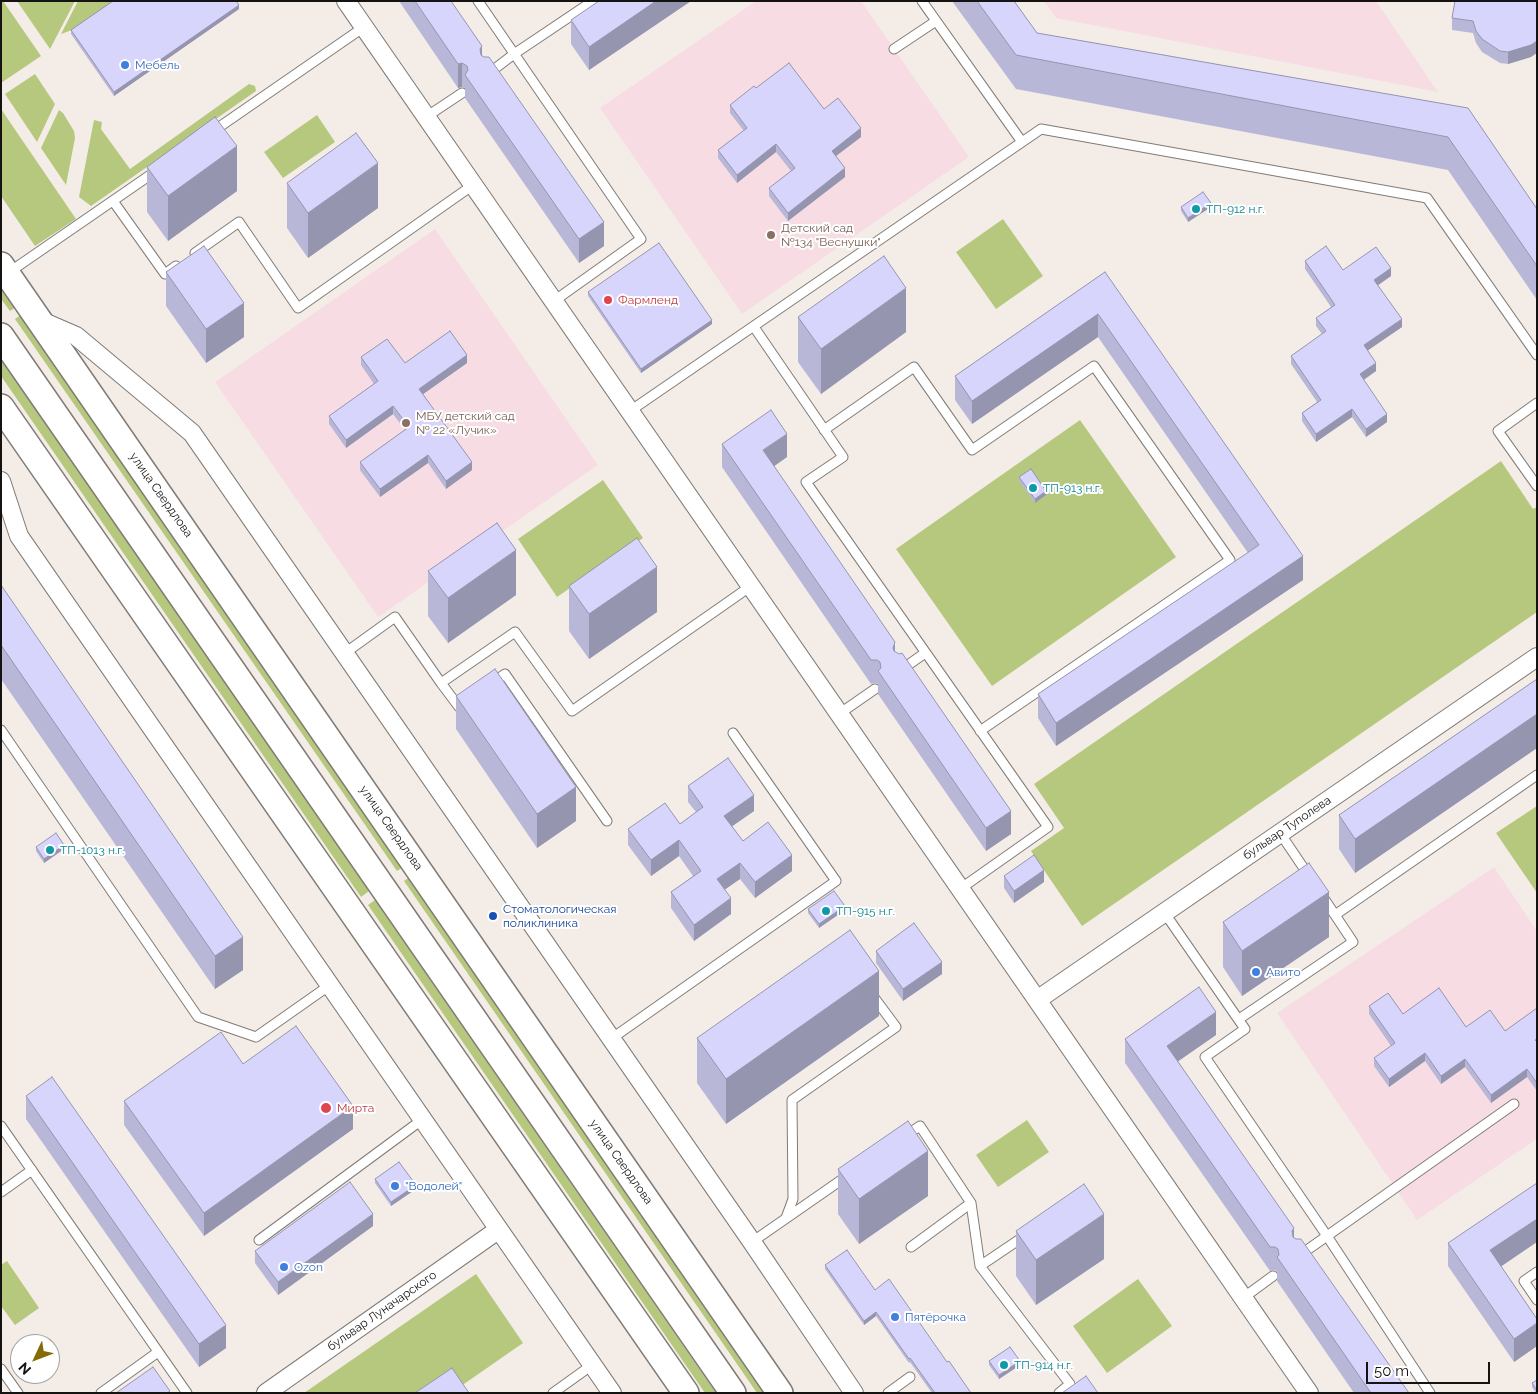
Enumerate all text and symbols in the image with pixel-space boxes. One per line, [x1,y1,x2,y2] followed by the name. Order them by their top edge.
[135,58,179,72] place label: Мебель
[119,59,131,71] marker: Мебель
[1206,202,1265,216] place label: ТП-912 н.г.
[1190,203,1202,215] marker: ТП-912 н.г.
[781,221,881,249] place label: Детский сад №134 "Веснушки"
[765,229,777,241] marker: Детский сад №134 "Веснушки"
[618,293,678,307] place label: Фармленд
[602,294,614,306] marker: Фармленд
[416,409,515,437] place label: МБУ детский сад № 22 «Лучик»
[400,417,412,429] marker: МБУ детский сад № 22 «Лучик»
[126,450,196,540] street label: улица Свердлова
[1043,481,1102,495] place label: ТП-913 н.г.
[1027,482,1039,494] marker: ТП-913 н.г.
[356,783,426,873] street label: улица Свердлова
[1240,793,1334,863] street label: бульвар Туполева
[60,843,124,857] place label: ТП-1013 н.г.
[44,844,56,856] marker: ТП-1013 н.г.
[503,902,617,930] place label: Стоматологическая поликлиника
[836,904,895,918] place label: ТП-915 н.г.
[820,905,832,917] marker: ТП-915 н.г.
[487,910,499,922] marker: Стоматологическая поликлиника
[1266,965,1301,979] place label: Авито
[1250,966,1262,978] marker: Авито
[319,1101,333,1115] marker: Мирта
[337,1101,374,1115] place label: Мирта
[586,1117,656,1207] street label: улица Свердлова
[405,1179,462,1193] place label: "Водолей"
[389,1180,401,1192] marker: "Водолей"
[294,1260,323,1274] place label: Ozon
[278,1261,290,1273] marker: Ozon
[325,1268,439,1354] street label: бульвар Луначарского
[905,1310,966,1324] place label: Пятёрочка
[889,1311,901,1323] marker: Пятёрочка
[10,1334,60,1384] north arrow
[1368,1352,1492,1384] scale bar
[1014,1358,1073,1372] place label: ТП-914 н.г.
[15,1359,34,1378] text: N
[998,1359,1010,1371] marker: ТП-914 н.г.
[1374,1362,1409,1380] text: 50 m

